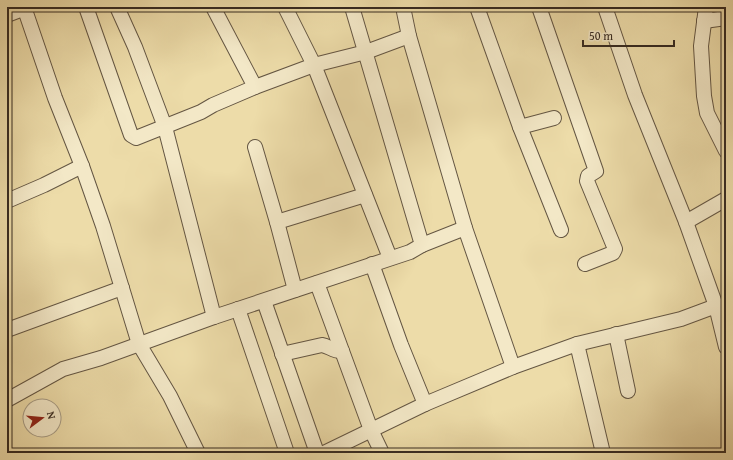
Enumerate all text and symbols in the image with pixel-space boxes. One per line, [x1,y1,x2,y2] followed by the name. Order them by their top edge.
[583,22,674,48] scale bar
[589,27,613,44] text: 50 m
[22,398,62,438] north arrow
[43,410,60,422] text: N

